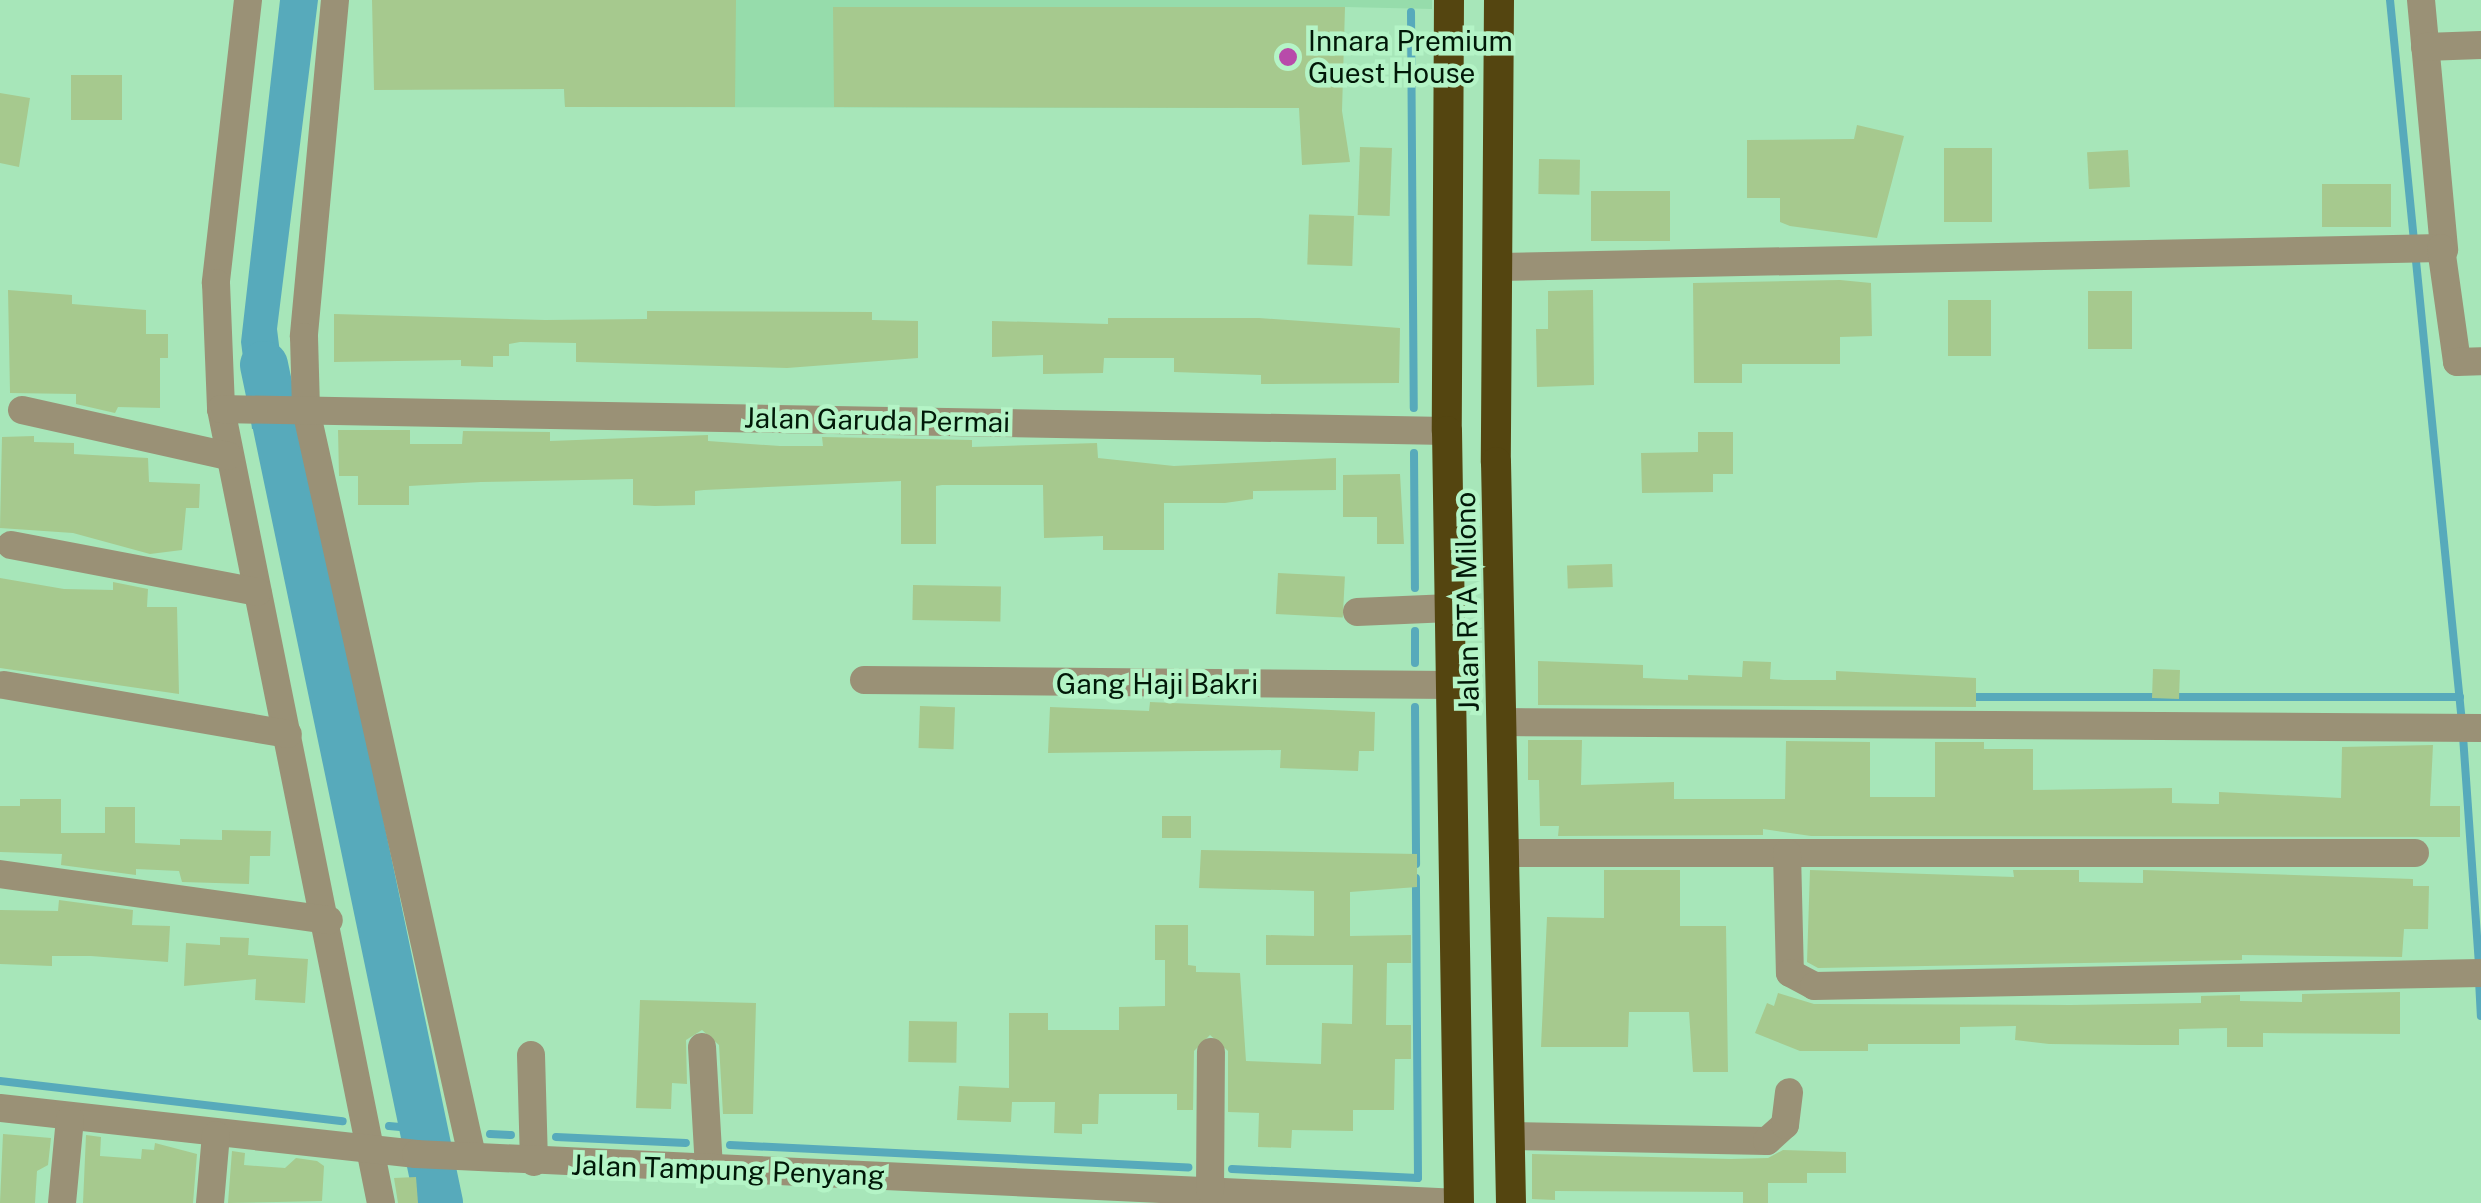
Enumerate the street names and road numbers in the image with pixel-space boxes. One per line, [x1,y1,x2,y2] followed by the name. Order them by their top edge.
[744,401,1010,439] street label: Jalan Garuda Permai
[1448,492,1486,712] street label: Jalan RTA Milono
[1056,667,1258,701] street label: Gang Haji Bakri
[570,1148,886,1192] street label: Jalan Tampung Penyang

